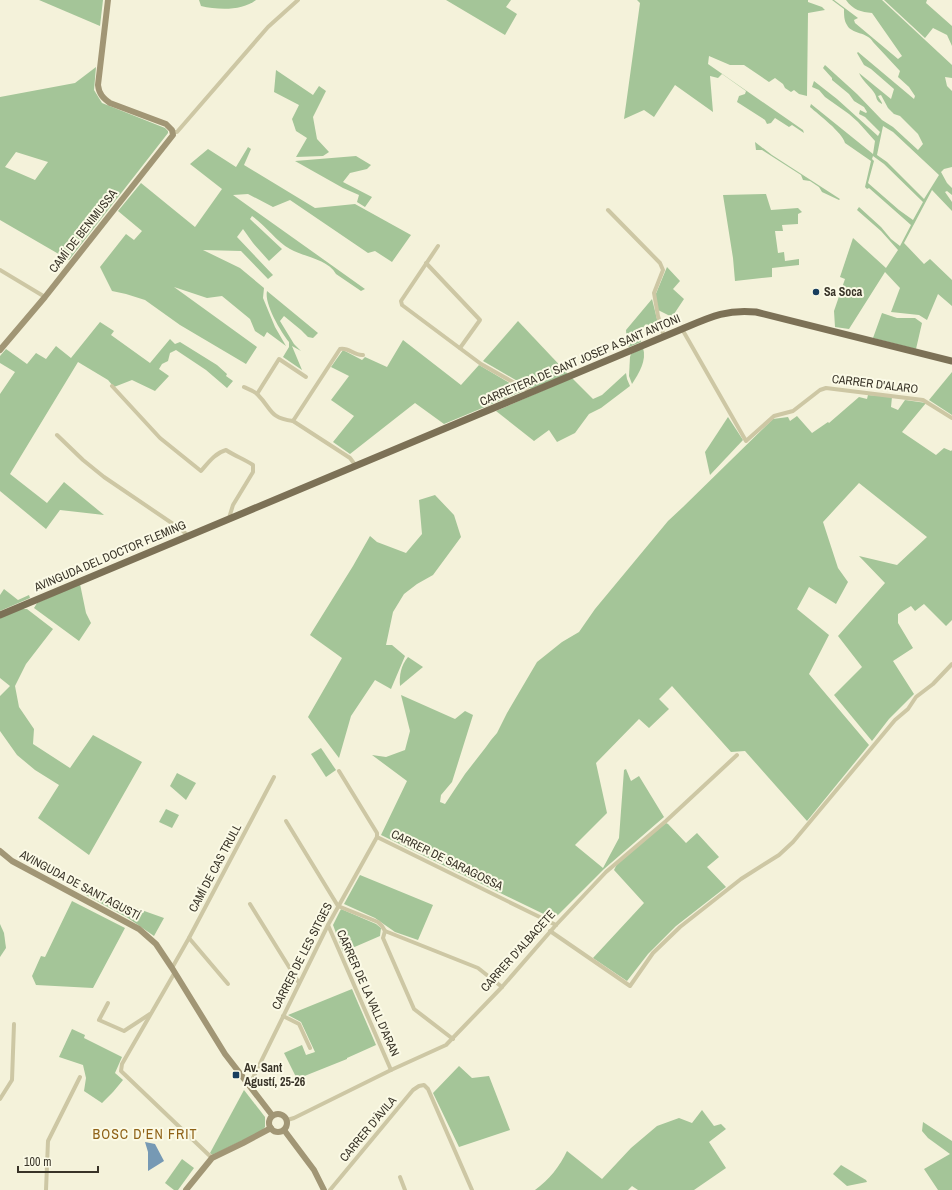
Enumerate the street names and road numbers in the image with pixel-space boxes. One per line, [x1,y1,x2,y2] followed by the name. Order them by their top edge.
[45,186,121,276] street label: CAMÍ DE BENIMUSSA
[477,310,683,410] street label: CARRETERA DE SANT JOSEP A SANT ANTONI
[831,371,919,397] street label: CARRER D'ALARO
[31,517,188,596] street label: AVINGUDA DEL DOCTOR FLEMING
[185,821,245,915] street label: CAMÍ DE CAS TRULL
[388,826,506,894] street label: CARRER DE SARAGOSSA
[16,846,143,924] street label: AVINGUDA DE SANT AGUSTÍ
[268,899,336,1012] street label: CARRER DE LES SITGES
[477,907,559,995] street label: CARRER D'ALBACETE
[333,927,403,1059] street label: CARRER DE LA VALL D'ARAN
[336,1093,400,1165] street label: CARRER D'ÀVILA

